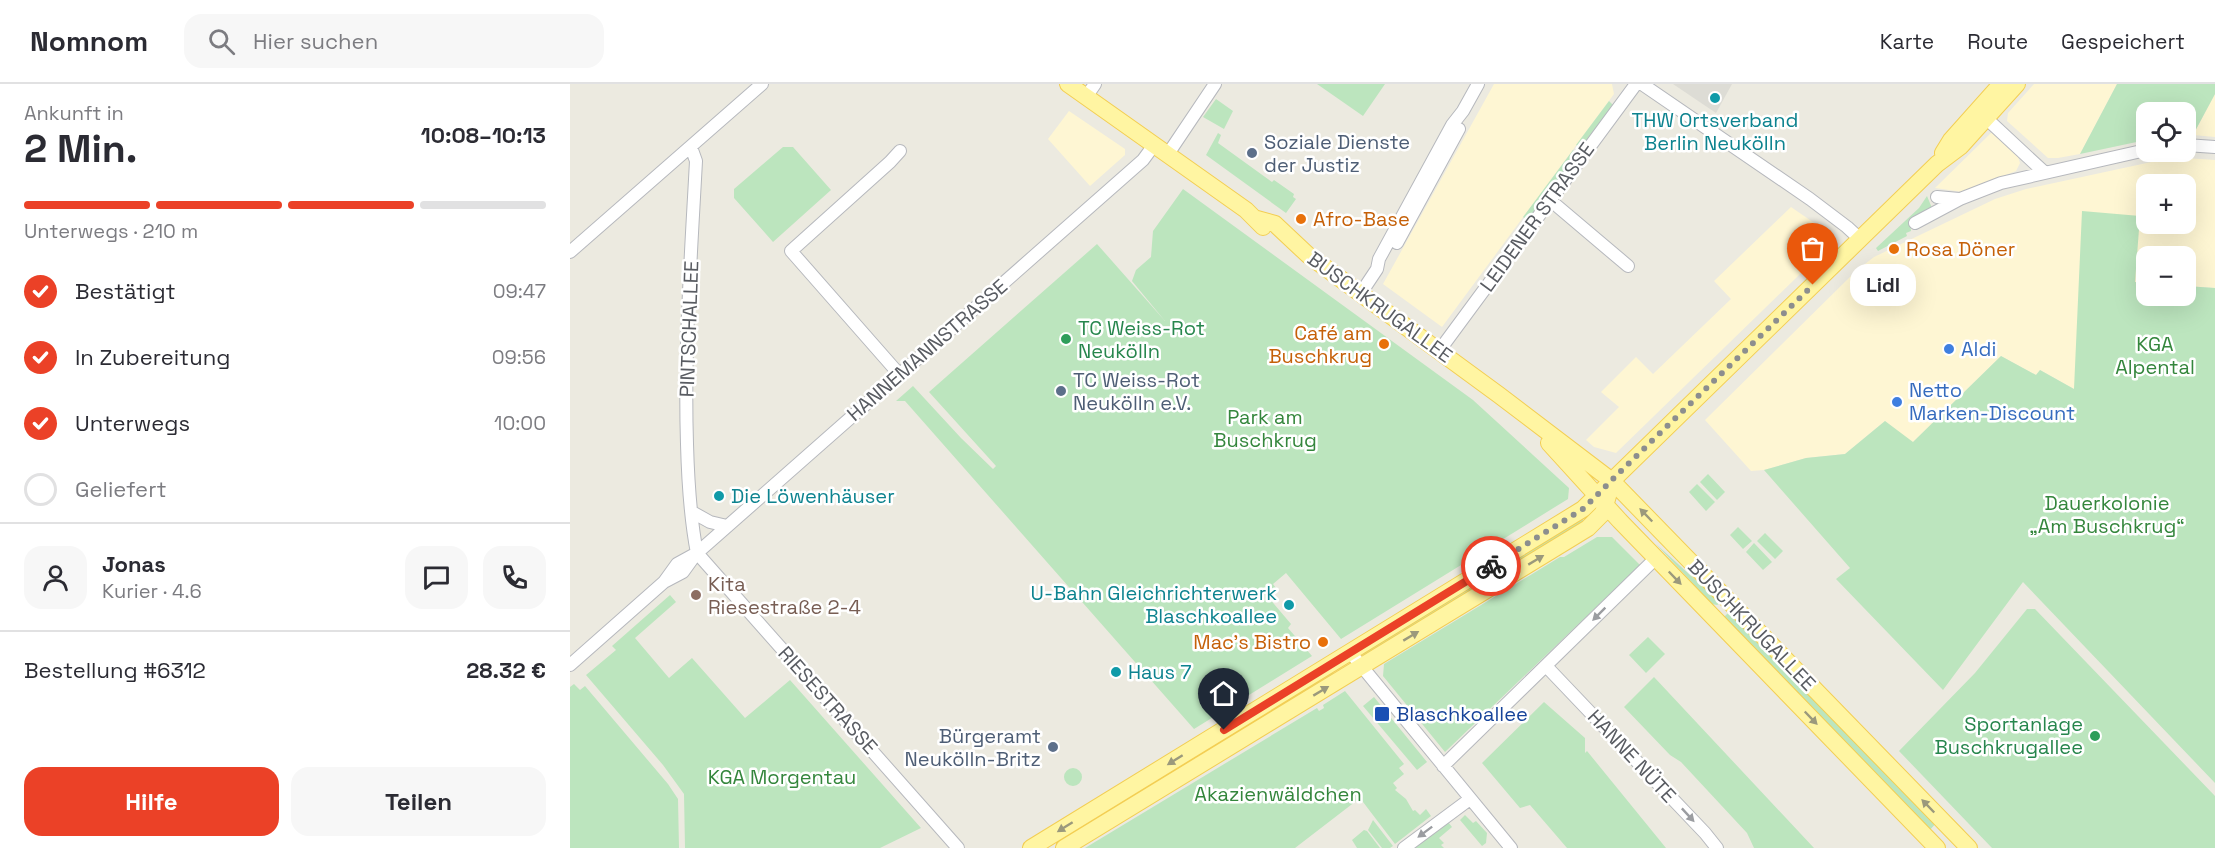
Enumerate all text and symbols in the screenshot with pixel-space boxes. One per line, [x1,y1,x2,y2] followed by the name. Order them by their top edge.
[184,14,604,68] search box
[30,23,148,59] text: Nomnom
[205,25,238,58] icon: search
[253,27,378,55] text: Hier suchen
[1880,28,1934,55] text: Karte
[1967,28,2028,55] text: Route
[2061,28,2185,55] text: Gespeichert
[1708,91,1722,105] marker: THW Ortsverband Berlin Neukölln
[24,100,124,126] text: Ankunft in
[2136,102,2196,306] map controls
[2136,102,2196,162] button: locate
[1632,107,1798,156] place label: THW Ortsverband Berlin Neukölln
[421,121,546,149] text: 10:08–10:13
[24,124,138,173] text: 2 Min.
[1264,129,1410,178] place label: Soziale Dienste der Justiz
[1474,137,1600,297] street label: LEIDENER STRASSE
[1245,146,1259,160] marker: Soziale Dienste der Justiz
[2136,174,2196,234] button: +
[1313,206,1410,232] place label: Afro-Base
[1294,212,1308,226] marker: Afro-Base
[24,218,198,244] text: Unterwegs · 210 m
[1787,223,1838,285] pin
[1796,232,1829,265] icon: bag
[1906,236,2015,262] place label: Rosa Döner
[1887,242,1901,256] marker: Rosa Döner
[1302,246,1458,368] street label: BUSCHKRUGALLEE
[2136,246,2196,306] button: −
[674,260,704,398] street label: PINTSCHALLEE
[1849,264,1915,306] callout: Lidl
[1866,272,1900,298] text: Lidl
[841,273,1013,427] street label: HANNEMANNSTRASSE
[24,275,57,308] icon: check
[75,277,176,305] text: Bestätigt
[493,278,546,304] text: 09:47
[1078,315,1205,364] place label: TC Weiss-Rot Neukölln
[1268,320,1372,369] place label: Café am Buschkrug
[2115,331,2195,380] park label: KGA Alpental
[1059,332,1073,346] marker: TC Weiss-Rot Neukölln
[1961,336,1996,362] place label: Aldi
[1377,337,1391,351] marker: Café am Buschkrug
[24,341,57,374] icon: check
[1942,342,1956,356] marker: Aldi
[75,343,230,371] text: In Zubereitung
[492,344,546,370] text: 09:56
[1073,367,1200,416] place label: TC Weiss-Rot Neukölln e.V.
[1909,377,2075,426] place label: Netto Marken-Discount
[1054,384,1068,398] marker: TC Weiss-Rot Neukölln e.V.
[1890,395,1904,409] marker: Netto Marken-Discount
[1213,404,1317,453] park label: Park am Buschkrug
[24,407,57,440] icon: check
[75,409,190,437] text: Unterwegs
[494,410,546,436] text: 10:00
[75,475,167,503] text: Geliefert
[731,483,895,509] place label: Die Löwenhäuser
[712,489,726,503] marker: Die Löwenhäuser
[2029,490,2185,539] park label: Dauerkolonie „Am Buschkrug“
[1639,508,1653,522] one-way arrow
[1461,536,1521,596] courier
[24,546,87,609] button: person
[405,546,468,609] button: chat
[483,546,546,609] button: phone
[102,550,166,578] text: Jonas
[1475,550,1508,583] icon: bike
[1528,554,1544,565] one-way arrow
[1683,554,1821,696] street label: BUSCHKRUGALLEE
[708,571,861,620] place label: Kita Riesestraße 2-4
[1668,571,1682,586] one-way arrow
[102,578,202,604] text: Kurier · 4.6
[1031,580,1277,629] place label: U-Bahn Gleichrichterwerk Blaschkoallee
[689,588,703,602] marker: Kita Riesestraße 2-4
[1282,598,1296,612] marker: U-Bahn Gleichrichterwerk Blaschkoallee
[1593,606,1607,620] one-way arrow
[1193,629,1311,655] place label: Mac's Bistro
[1403,631,1420,641] one-way arrow
[1316,635,1330,649] marker: Mac's Bistro
[773,641,883,759] street label: RIESESTRASSE
[24,656,206,684] text: Bestellung #6312
[466,656,546,684] text: 28.32 €
[1128,659,1192,685] place label: Haus 7
[1109,665,1123,679] marker: Haus 7
[1198,668,1249,730] pin
[1207,677,1240,710] icon: home
[1313,685,1329,696] one-way arrow
[1396,701,1528,727] place label: Blaschkoallee
[1582,704,1682,808] street label: HANNE NÜTE
[1373,705,1391,723] marker: Blaschkoallee
[1804,710,1817,725] one-way arrow
[1934,711,2083,760] place label: Sportanlage Buschkrugallee
[905,723,1041,772] place label: Bürgeramt Neukölln-Britz
[2088,729,2102,743] marker: Sportanlage Buschkrugallee
[1046,740,1060,754] marker: Bürgeramt Neukölln-Britz
[1167,754,1183,765] one-way arrow
[708,764,856,790] park label: KGA Morgentau
[24,767,279,836] button: Hilfe
[291,767,546,836] button: Teilen
[1194,781,1362,807] park label: Akazienwäldchen
[1922,799,1935,814] one-way arrow
[1681,807,1694,822] one-way arrow
[1057,822,1073,833] one-way arrow
[1417,826,1433,839] one-way arrow

